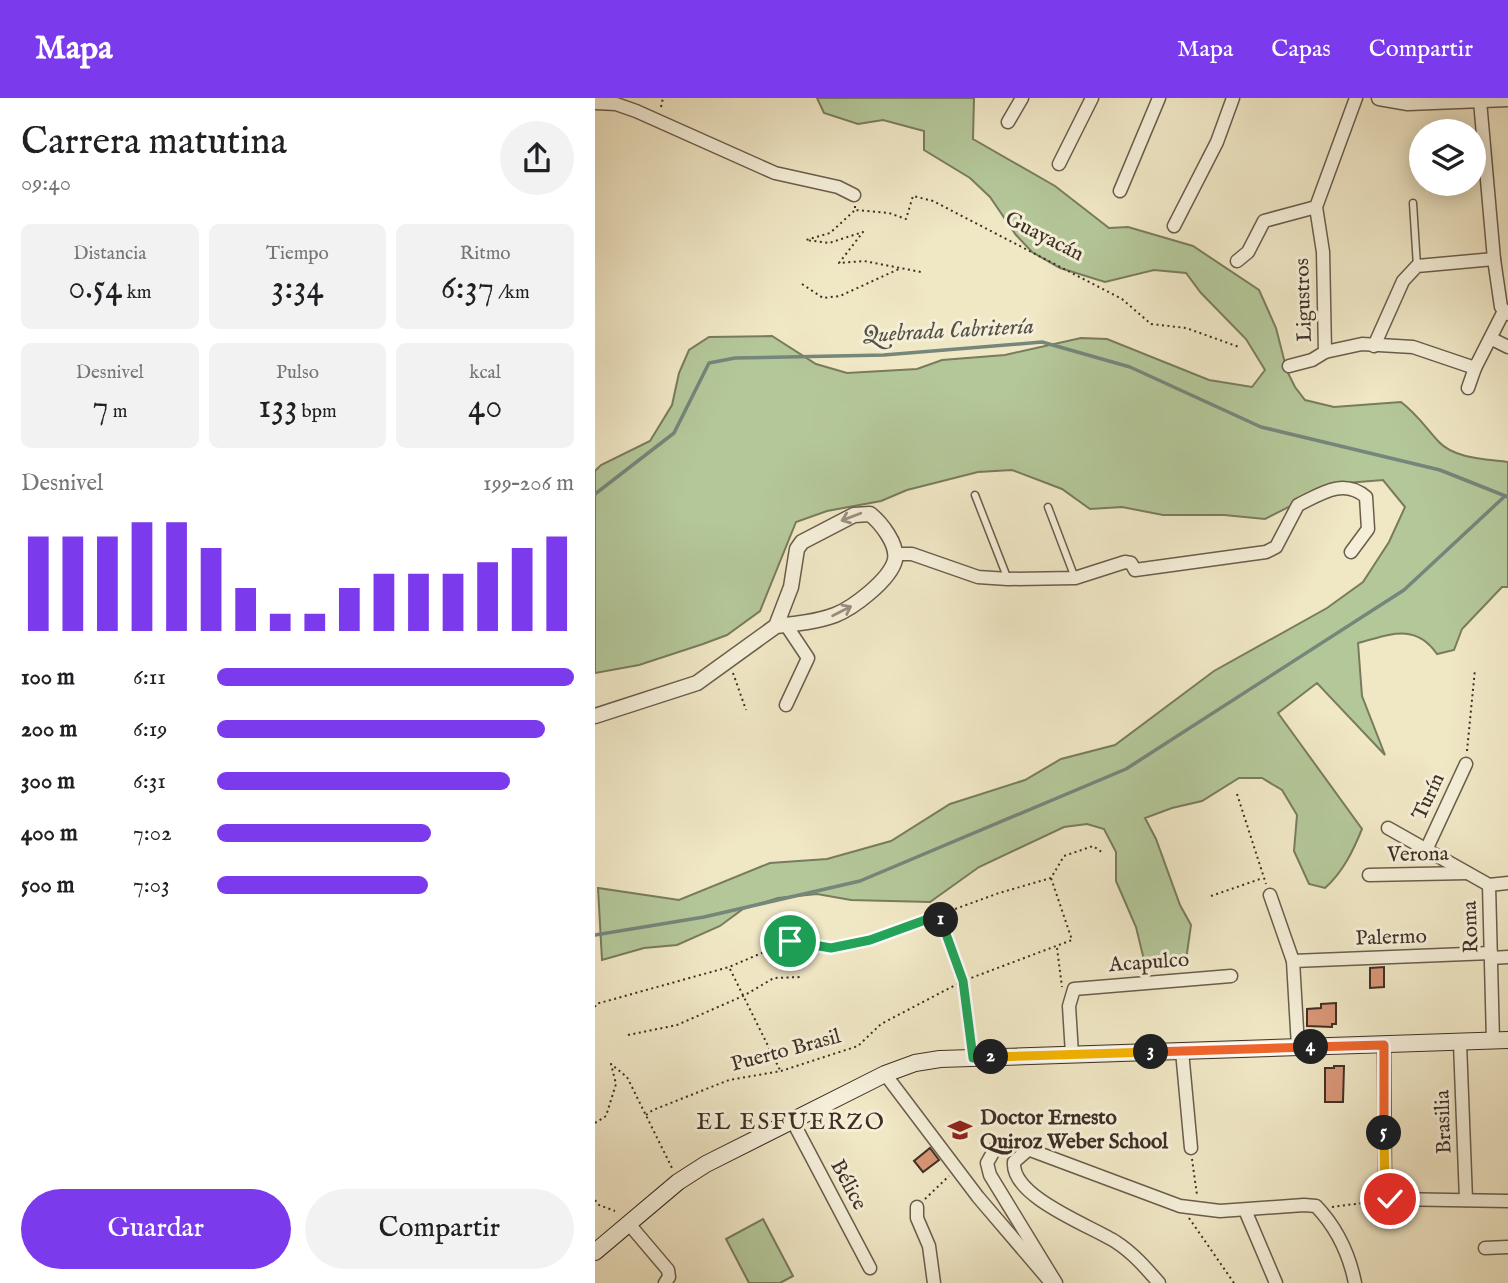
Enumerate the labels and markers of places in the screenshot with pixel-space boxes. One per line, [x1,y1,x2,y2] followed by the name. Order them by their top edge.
[923,902,959,938] pin: 1
[760,911,820,971] pin
[1293,1030,1329,1065] pin: 4
[1133,1034,1169,1070] pin: 3
[973,1040,1009,1074] pin: 2
[980,1105,1169,1156] place label: Doctor Ernesto Quiroz Weber School
[946,1116,974,1144] school or university icon: Doctor Ernesto Quiroz Weber School
[1367,1116,1401,1150] pin: 5
[1360,1169,1420,1229] pin

